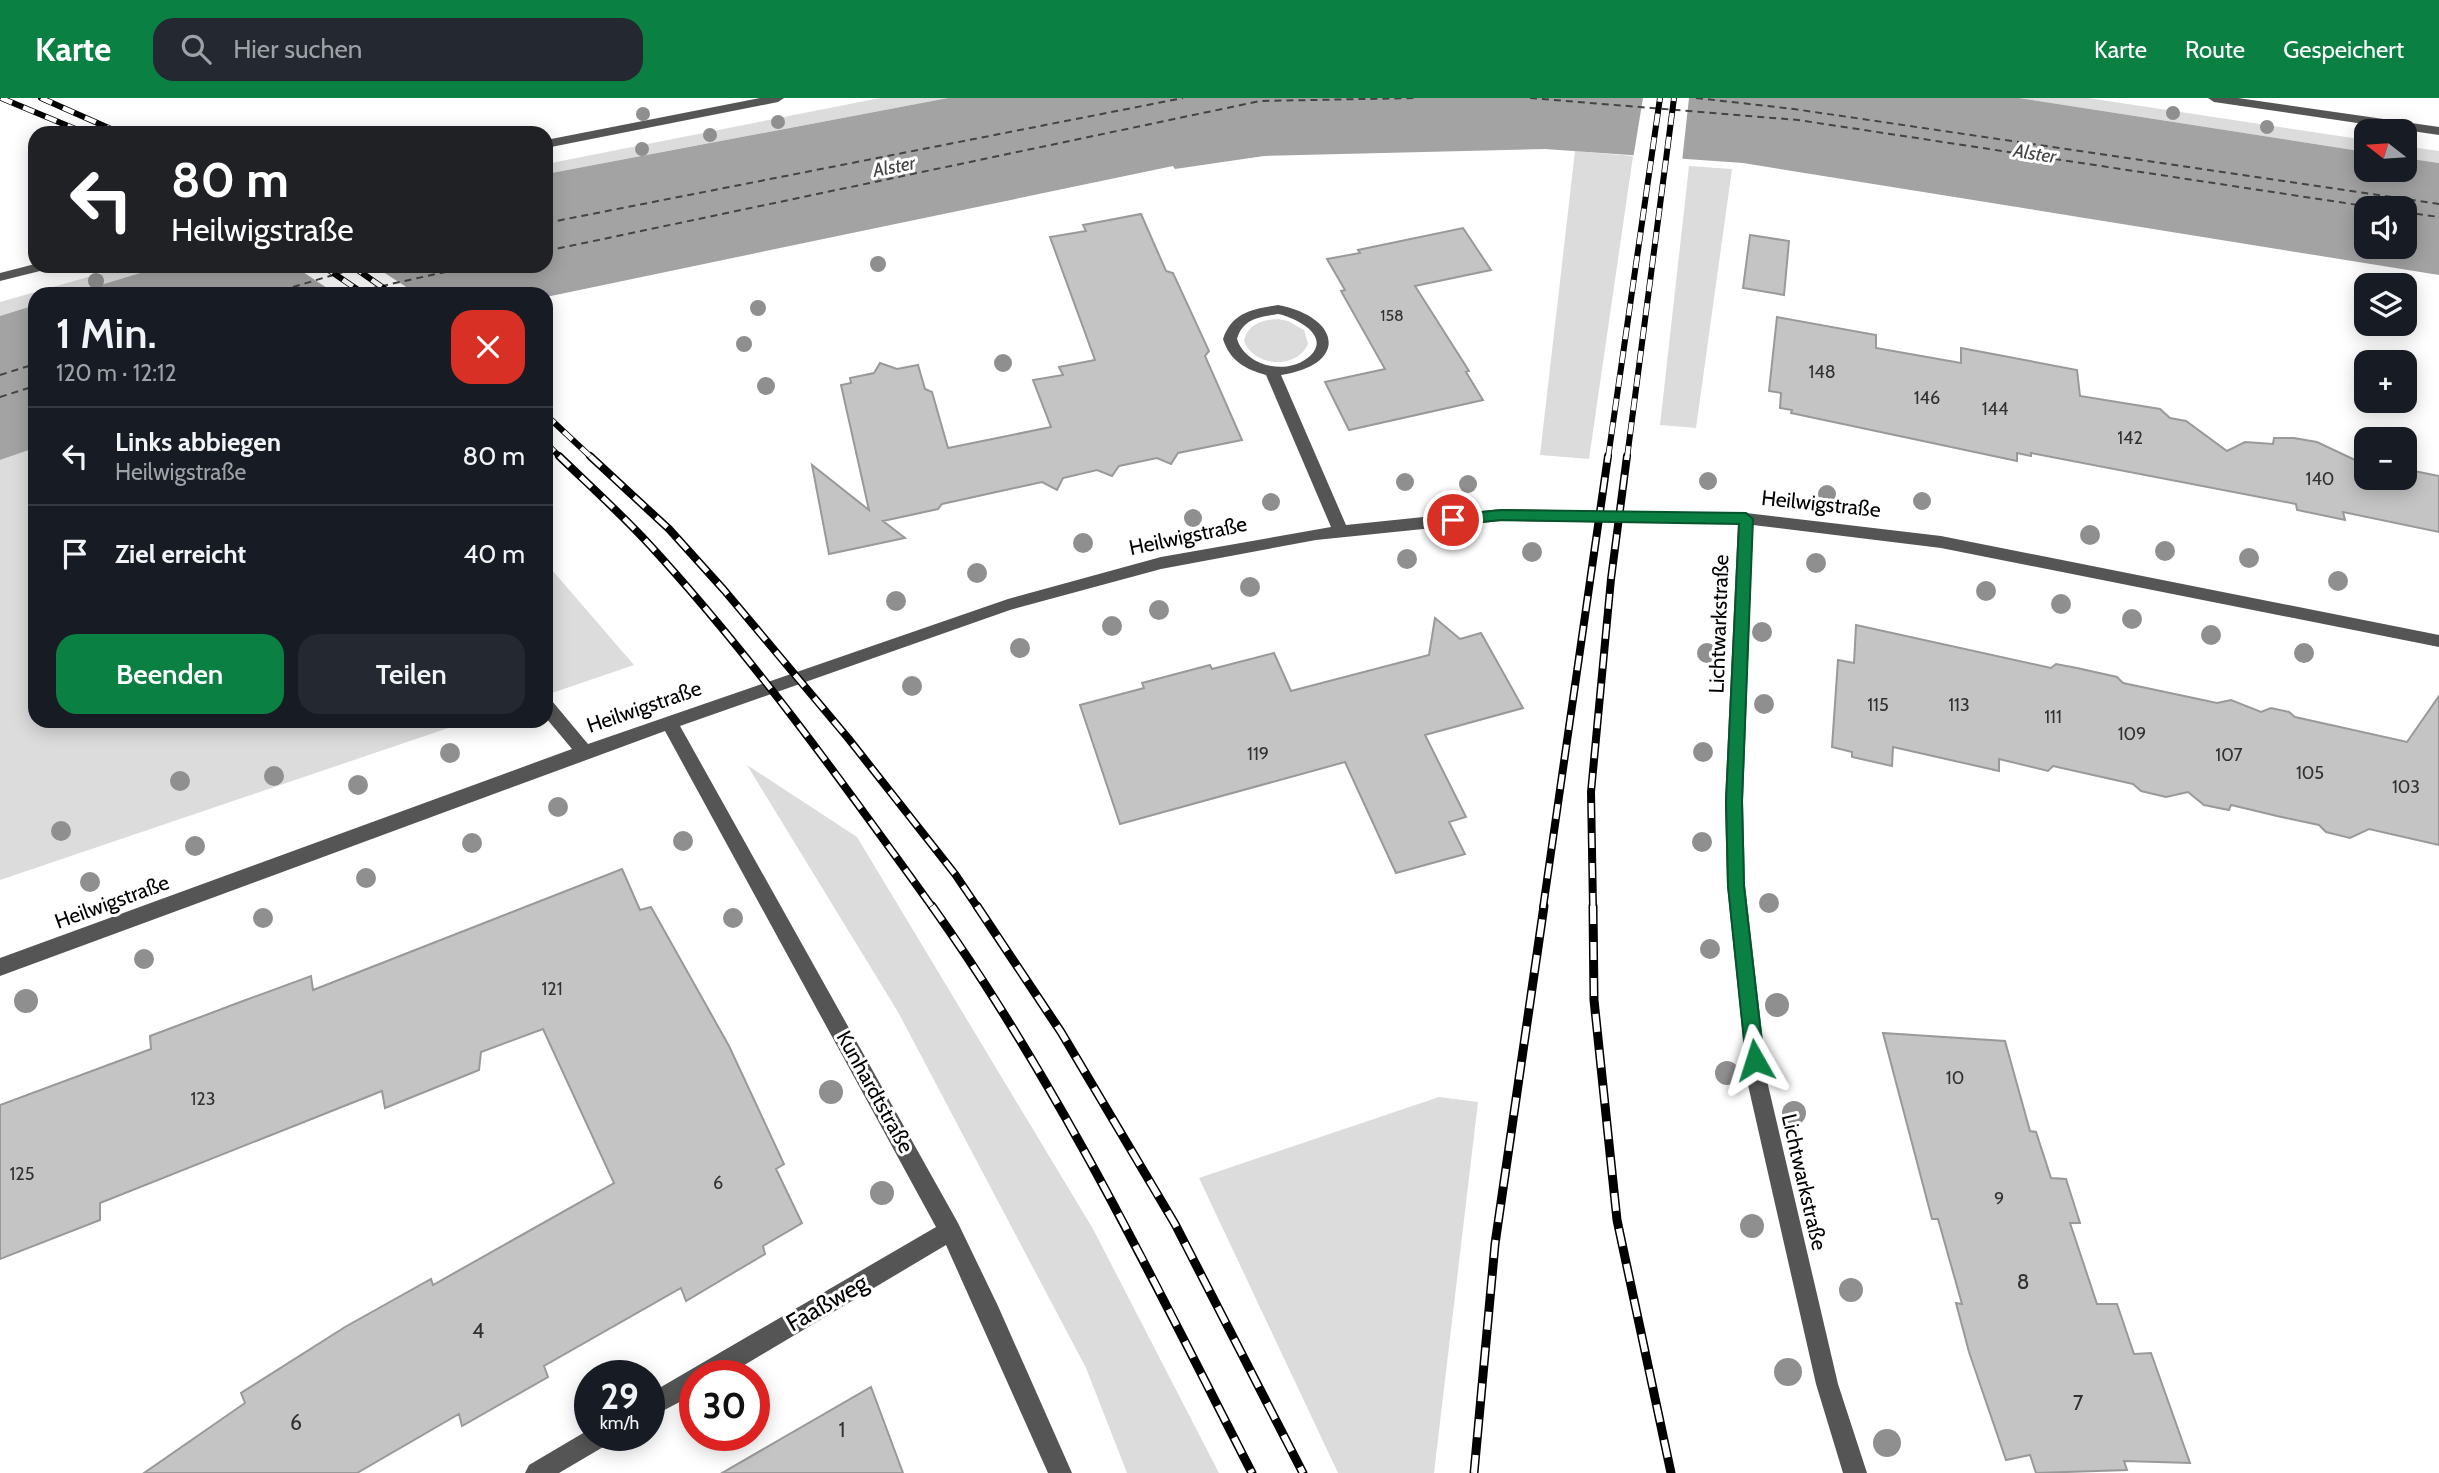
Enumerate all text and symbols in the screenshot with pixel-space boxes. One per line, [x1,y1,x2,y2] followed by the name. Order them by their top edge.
[153,18,643,81] search box
[35,29,111,69] text: Karte
[177,30,215,68] icon: search
[233,33,362,65] text: Hier suchen
[2094,35,2147,64] text: Karte
[2185,35,2245,64] text: Route
[2283,35,2404,64] text: Gespeichert
[2354,119,2417,182] north arrow
[2354,119,2417,490] map controls
[2011,139,2059,168] water label: Alster
[171,150,289,209] text: 80 m
[870,151,918,182] water label: Alster
[56,154,147,245] icon: left
[2354,196,2417,259] button: sound
[171,210,354,249] text: Heilwigstraße
[2354,273,2417,336] button: layers
[1380,306,1404,325] house number: 158
[56,307,157,359] text: 1 Min.
[451,310,525,384] button: close
[2354,350,2417,413] button: +
[56,359,177,387] text: 120 m · 12:12
[1808,361,1836,383] house number: 148
[1914,387,1940,409] house number: 146
[1982,398,2008,420] house number: 144
[115,426,281,458] text: Links abbiegen
[2117,427,2143,449] house number: 142
[2354,427,2417,490] button: −
[56,437,94,475] icon: left
[462,440,525,472] text: 80 m
[115,458,246,486] text: Heilwigstraße
[2306,468,2334,490] house number: 140
[1760,485,1882,522] street label: Heilwigstraße
[1423,490,1483,550] pin
[1434,501,1472,539] icon: arrive
[1127,511,1249,560] street label: Heilwigstraße
[56,535,94,573] icon: arrive
[115,538,246,570] text: Ziel erreicht
[463,538,525,570] text: 40 m
[1704,554,1733,694] street label: Lichtwarkstraße
[56,634,284,714] button: Beenden
[298,634,525,714] button: Teilen
[583,675,705,738] street label: Heilwigstraße
[1867,694,1889,716] house number: 115
[1948,694,1970,716] house number: 113
[2044,706,2062,728] house number: 111
[2118,723,2146,745] house number: 109
[1247,743,1269,765] house number: 119
[2215,744,2243,766] house number: 107
[2296,762,2324,784] house number: 105
[2392,776,2420,798] house number: 103
[51,869,173,934] street label: Heilwigstraße
[541,978,563,1000] house number: 121
[1718,1023,1792,1097] position arrow
[832,1026,919,1157] street label: Kunhardtstraße
[1946,1067,1964,1089] house number: 10
[190,1088,216,1110] house number: 123
[1777,1111,1832,1253] street label: Lichtwarkstraße
[9,1163,35,1185] house number: 125
[713,1172,723,1194] house number: 6
[1994,1188,2004,1210] house number: 9
[781,1267,874,1337] street label: Faaßweg
[2017,1269,2029,1294] house number: 8
[472,1318,484,1343] house number: 4
[679,1360,770,1451] speed limit sign: 30
[600,1375,639,1418] text: 29
[2073,1390,2084,1415] house number: 7
[290,1410,302,1435] house number: 6
[600,1412,639,1434] text: km/h
[839,1417,845,1442] house number: 1

